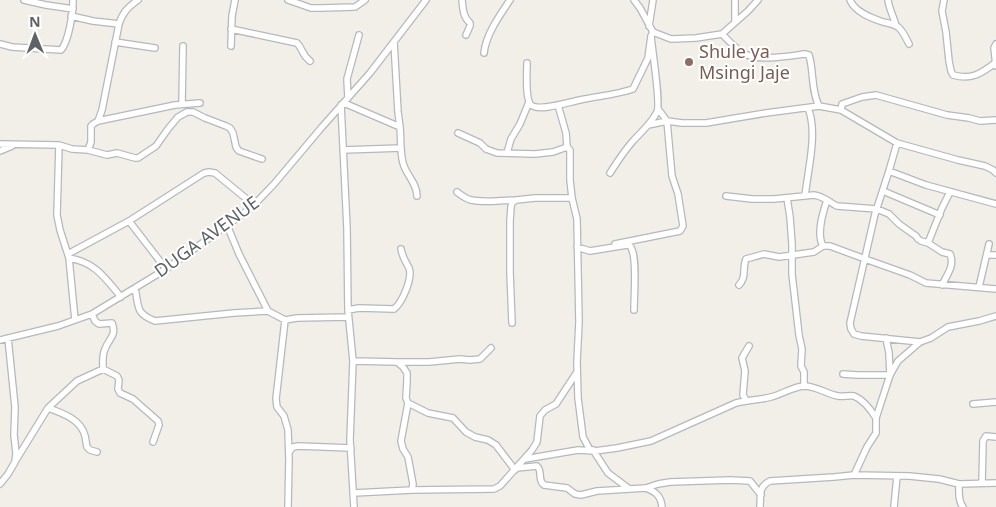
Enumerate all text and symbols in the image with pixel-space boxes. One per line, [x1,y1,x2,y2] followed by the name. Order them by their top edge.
[10,10,60,60] north arrow
[29,12,41,31] text: N
[699,39,790,84] place label: Shule ya Msingi Jaje
[683,56,695,68] marker: Shule ya Msingi Jaje
[149,190,264,282] street label: DUGA AVENUE

